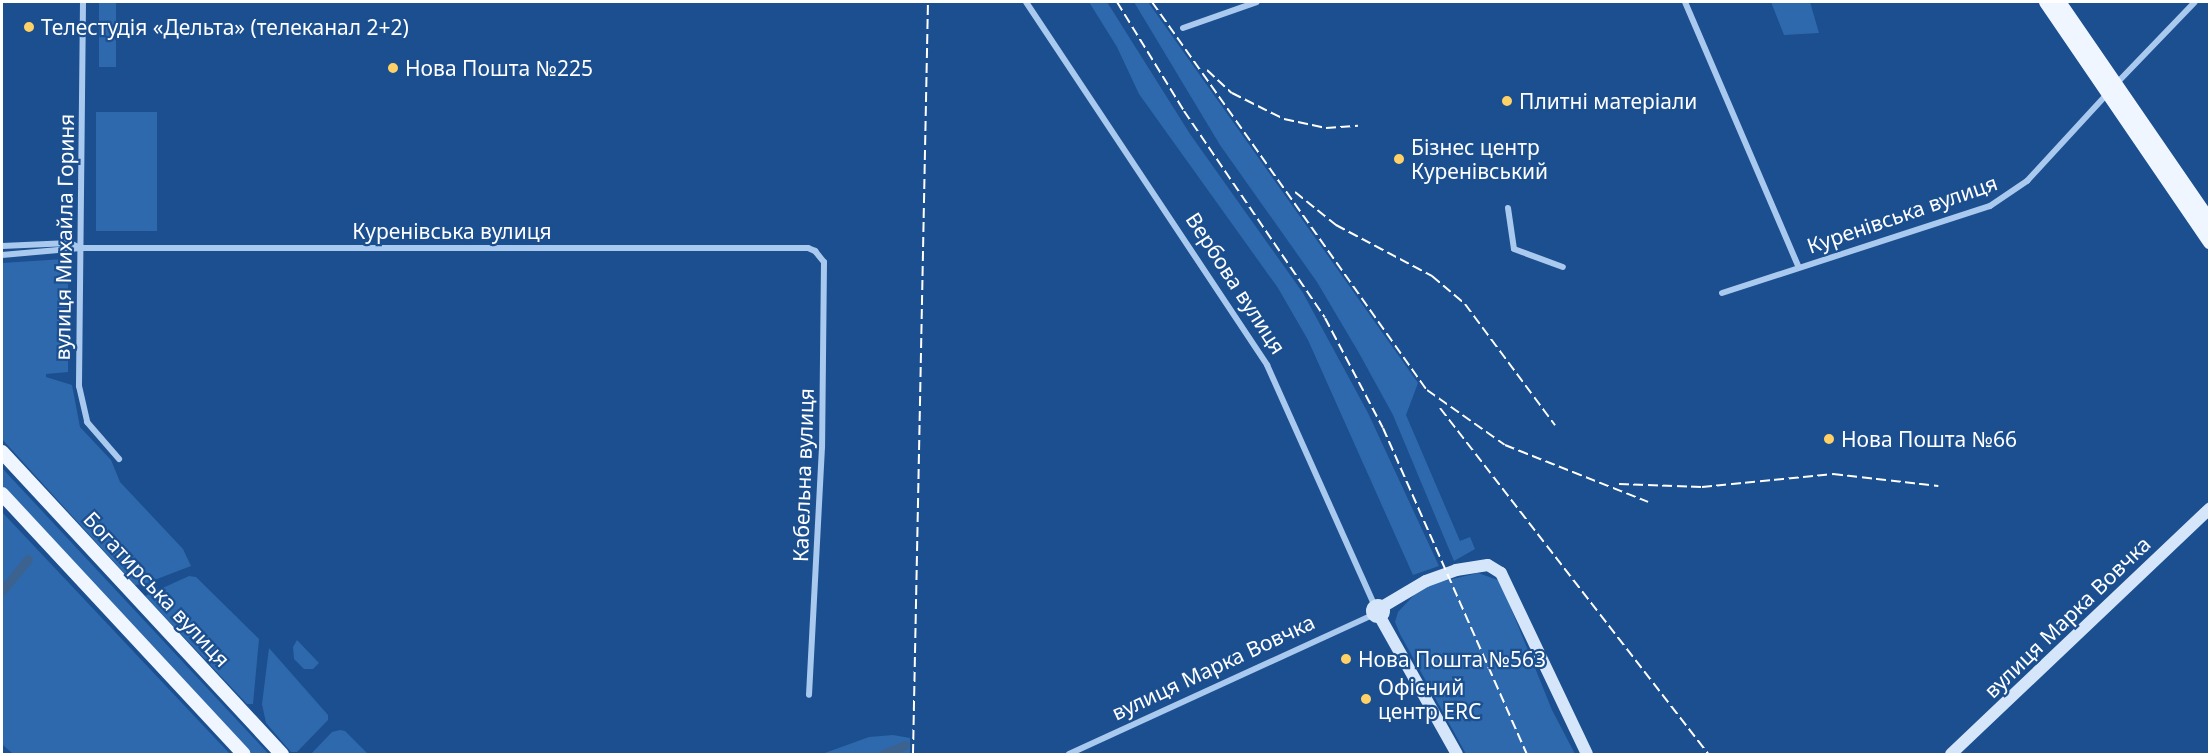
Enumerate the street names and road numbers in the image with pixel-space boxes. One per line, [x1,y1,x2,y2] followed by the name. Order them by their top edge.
[49,113,79,361] street label: вулиця Михайла Гориня
[1804,170,2000,258] street label: Куренівська вулиця
[1181,208,1291,358] street label: Вербова вулиця
[352,218,552,244] street label: Куренівська вулиця
[787,388,819,562] street label: Кабельна вулиця
[79,506,235,672] street label: Богатирська вулиця
[1979,531,2155,703] street label: вулиця Марка Вовчка
[1107,609,1319,725] street label: вулиця Марка Вовчка

